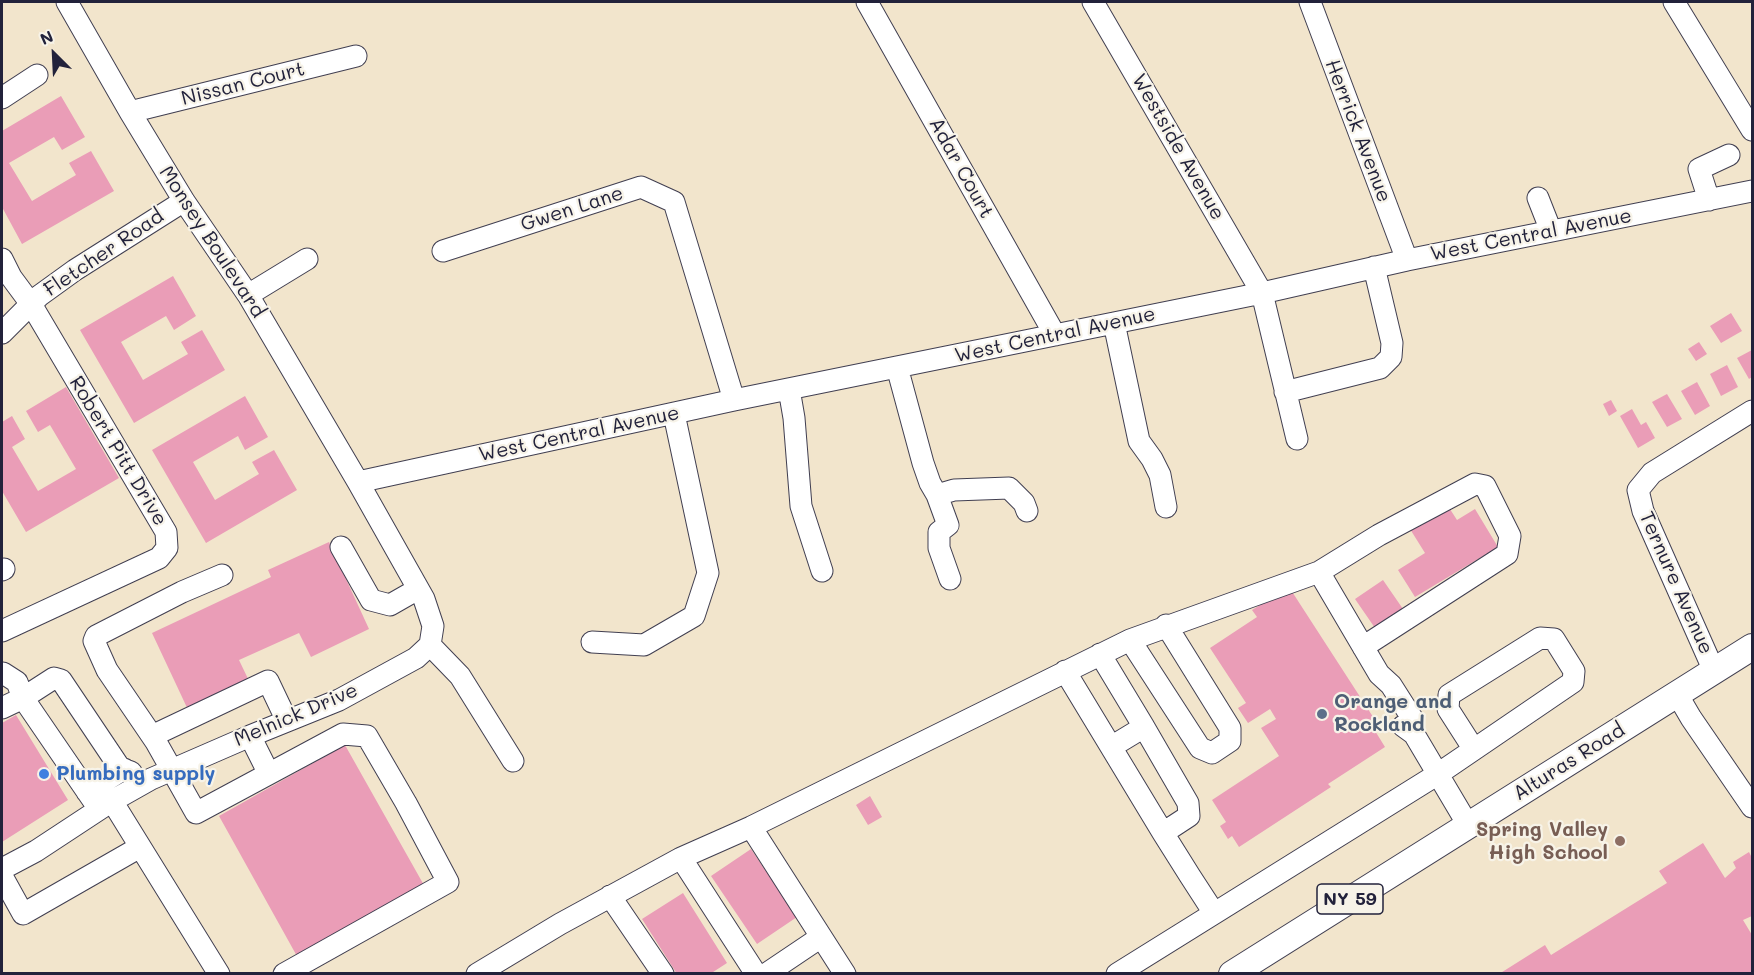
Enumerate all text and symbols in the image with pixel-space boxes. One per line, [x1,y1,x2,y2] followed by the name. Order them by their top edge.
[24,24,84,84] north arrow
[37,25,56,49] text: N
[1320,56,1396,206] street label: Herrick Avenue
[179,57,307,111] street label: Nissan Court
[1126,70,1230,224] street label: Westside Avenue
[924,113,998,223] street label: Adar Court
[154,162,270,322] street label: Monsey Boulevard
[518,181,626,237] street label: Gwen Lane
[40,204,168,302] street label: Fletcher Road
[1428,204,1634,266] street label: West Central Avenue
[952,302,1158,368] street label: West Central Avenue
[64,372,172,530] street label: Robert Pitt Drive
[476,401,682,467] street label: West Central Avenue
[1634,508,1718,658] street label: Ternure Avenue
[230,678,362,752] street label: Melnick Drive
[1334,690,1452,737] place label: Orange and Rockland
[1315,707,1329,721] marker: Orange and Rockland
[1509,718,1629,806] street label: Alturas Road
[56,762,215,786] place label: Plumbing supply
[37,767,51,781] marker: Plumbing supply
[1476,818,1608,865] place label: Spring Valley High School
[1613,834,1627,848] marker: Spring Valley High School
[1317,884,1383,914] road number: NY 59

